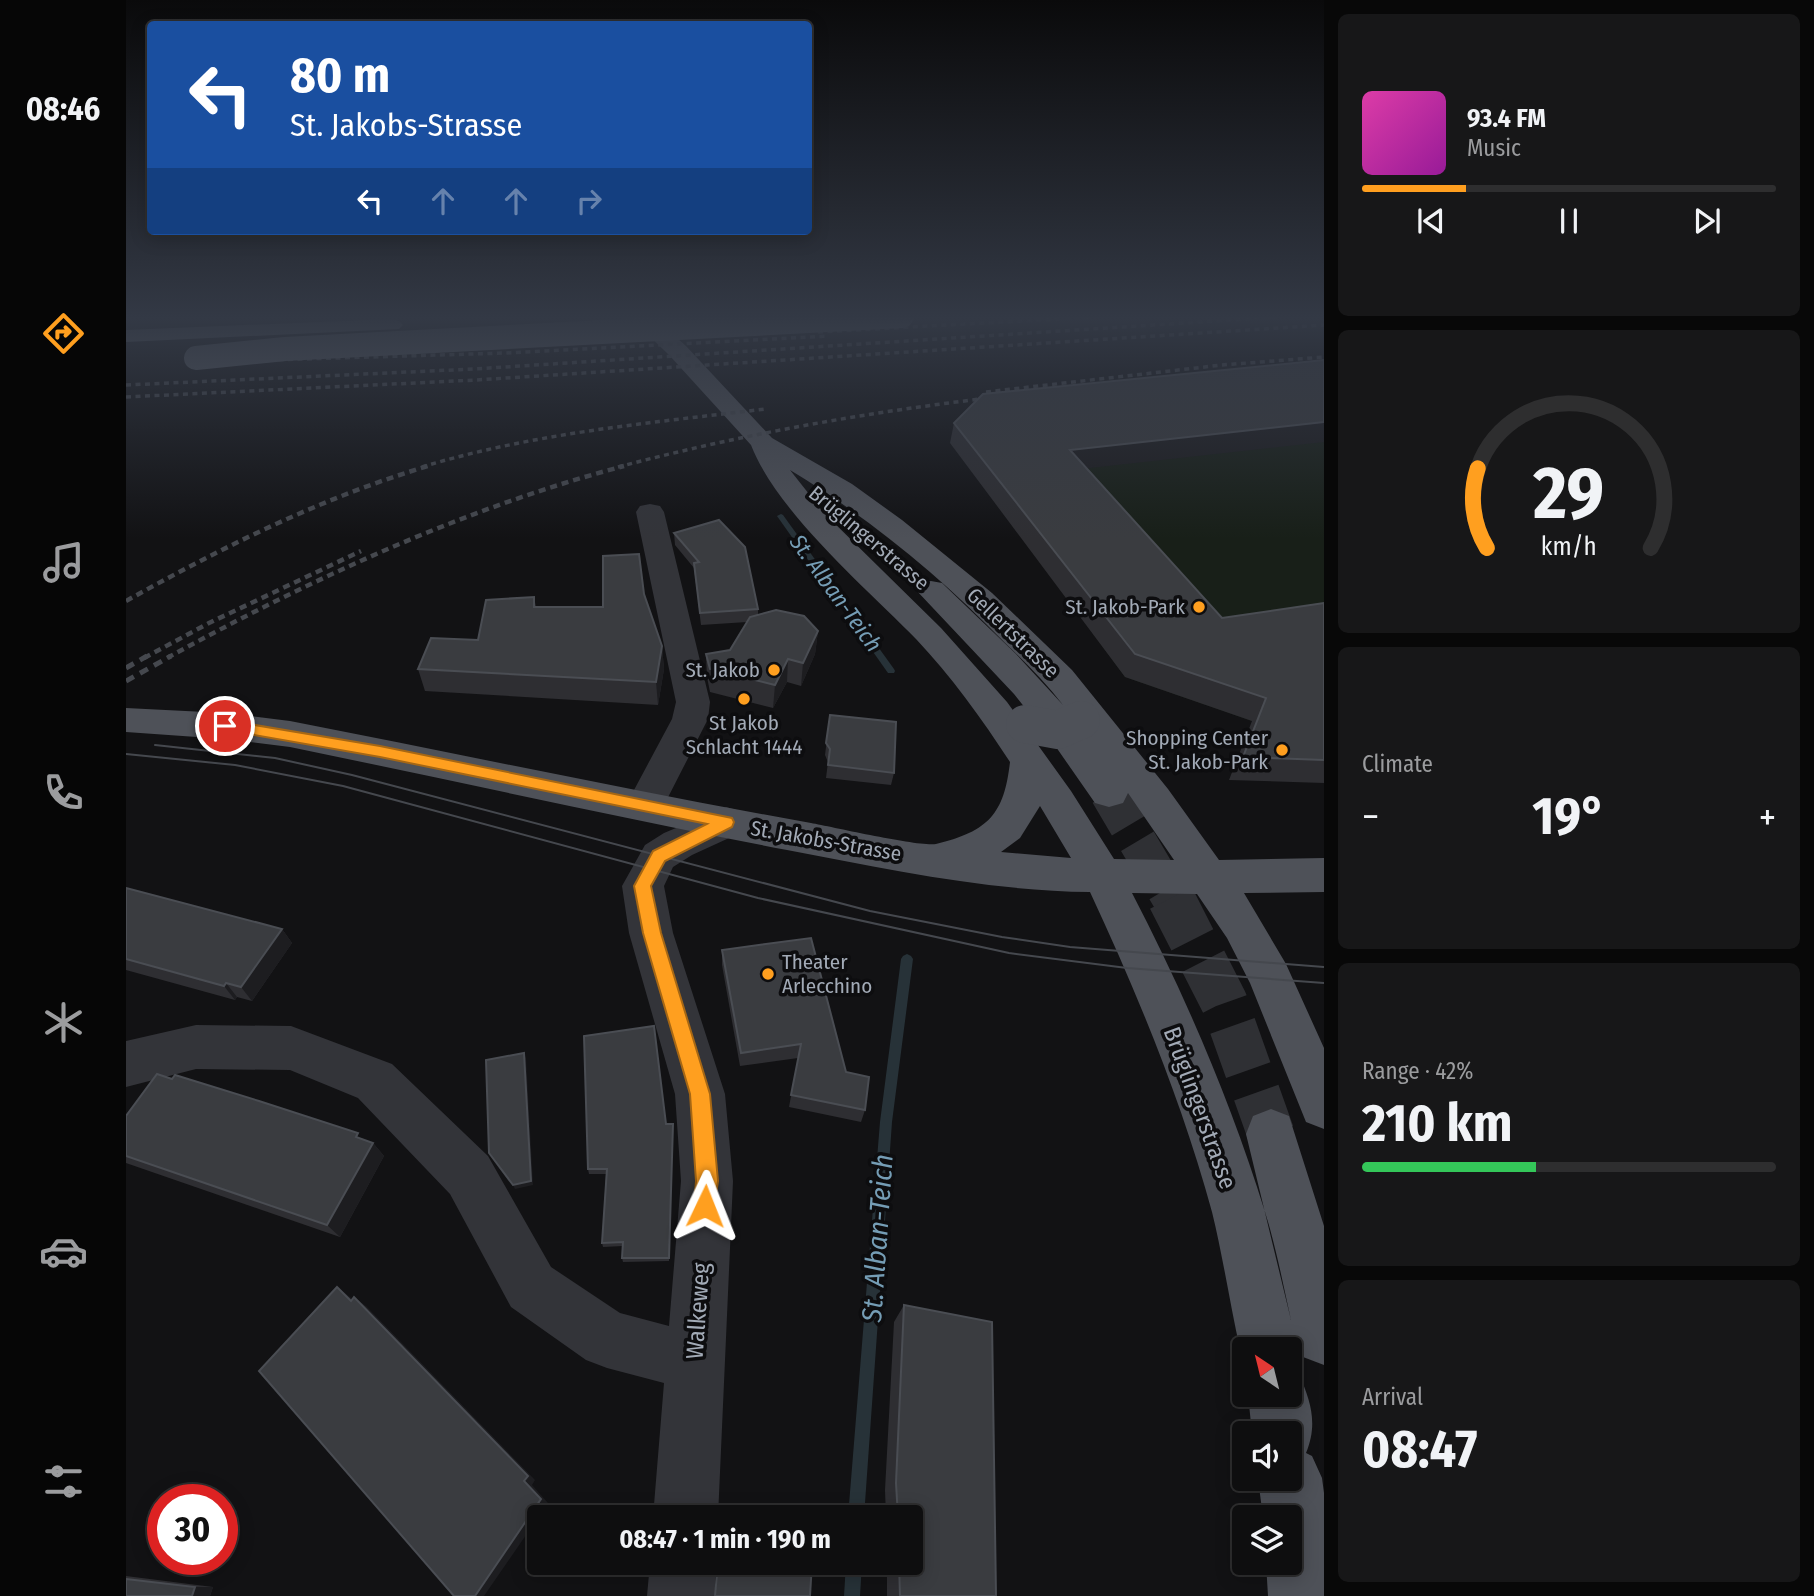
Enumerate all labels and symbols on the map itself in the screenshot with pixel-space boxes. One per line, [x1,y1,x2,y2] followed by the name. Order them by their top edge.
[803,480,935,596] street label: Brüglingerstrasse
[783,528,888,657] water label: St. Alban-Teich
[961,582,1065,684] street label: Gellertstrasse
[1065,594,1185,620] place label: St. Jakob-Park
[1191,599,1207,615] marker: St. Jakob-Park
[685,657,760,683] place label: St. Jakob
[766,662,782,678] marker: St. Jakob
[736,691,752,707] marker: St Jakob Schlacht 1444
[195,696,255,756] pin
[686,710,802,760] place label: St Jakob Schlacht 1444
[1126,725,1269,775] place label: Shopping Center St. Jakob-Park
[1274,742,1290,758] marker: Shopping Center St. Jakob-Park
[749,815,903,867] street label: St. Jakobs-Strasse
[782,949,872,999] place label: Theater Arlecchino
[760,966,776,982] marker: Theater Arlecchino
[1158,1023,1242,1193] street label: Brüglingerstrasse
[855,1153,900,1324] water label: St. Alban-Teich
[668,1169,742,1243] position arrow
[681,1261,715,1360] street label: Walkeweg
[1232,1337,1302,1407] north arrow
[147,1484,238,1575] speed limit sign: 30

